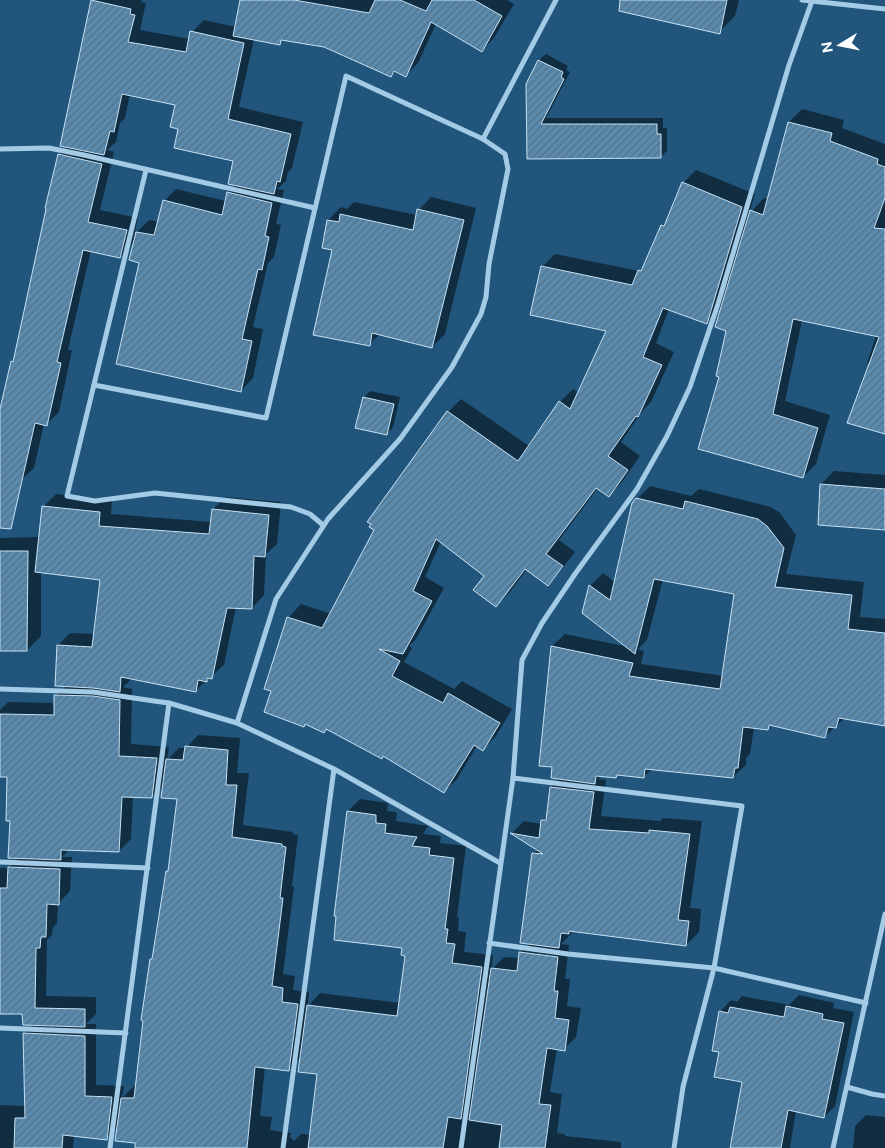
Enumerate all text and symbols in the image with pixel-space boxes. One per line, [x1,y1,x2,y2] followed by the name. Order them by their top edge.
[815,20,865,70] north arrow
[818,40,836,54] text: N

